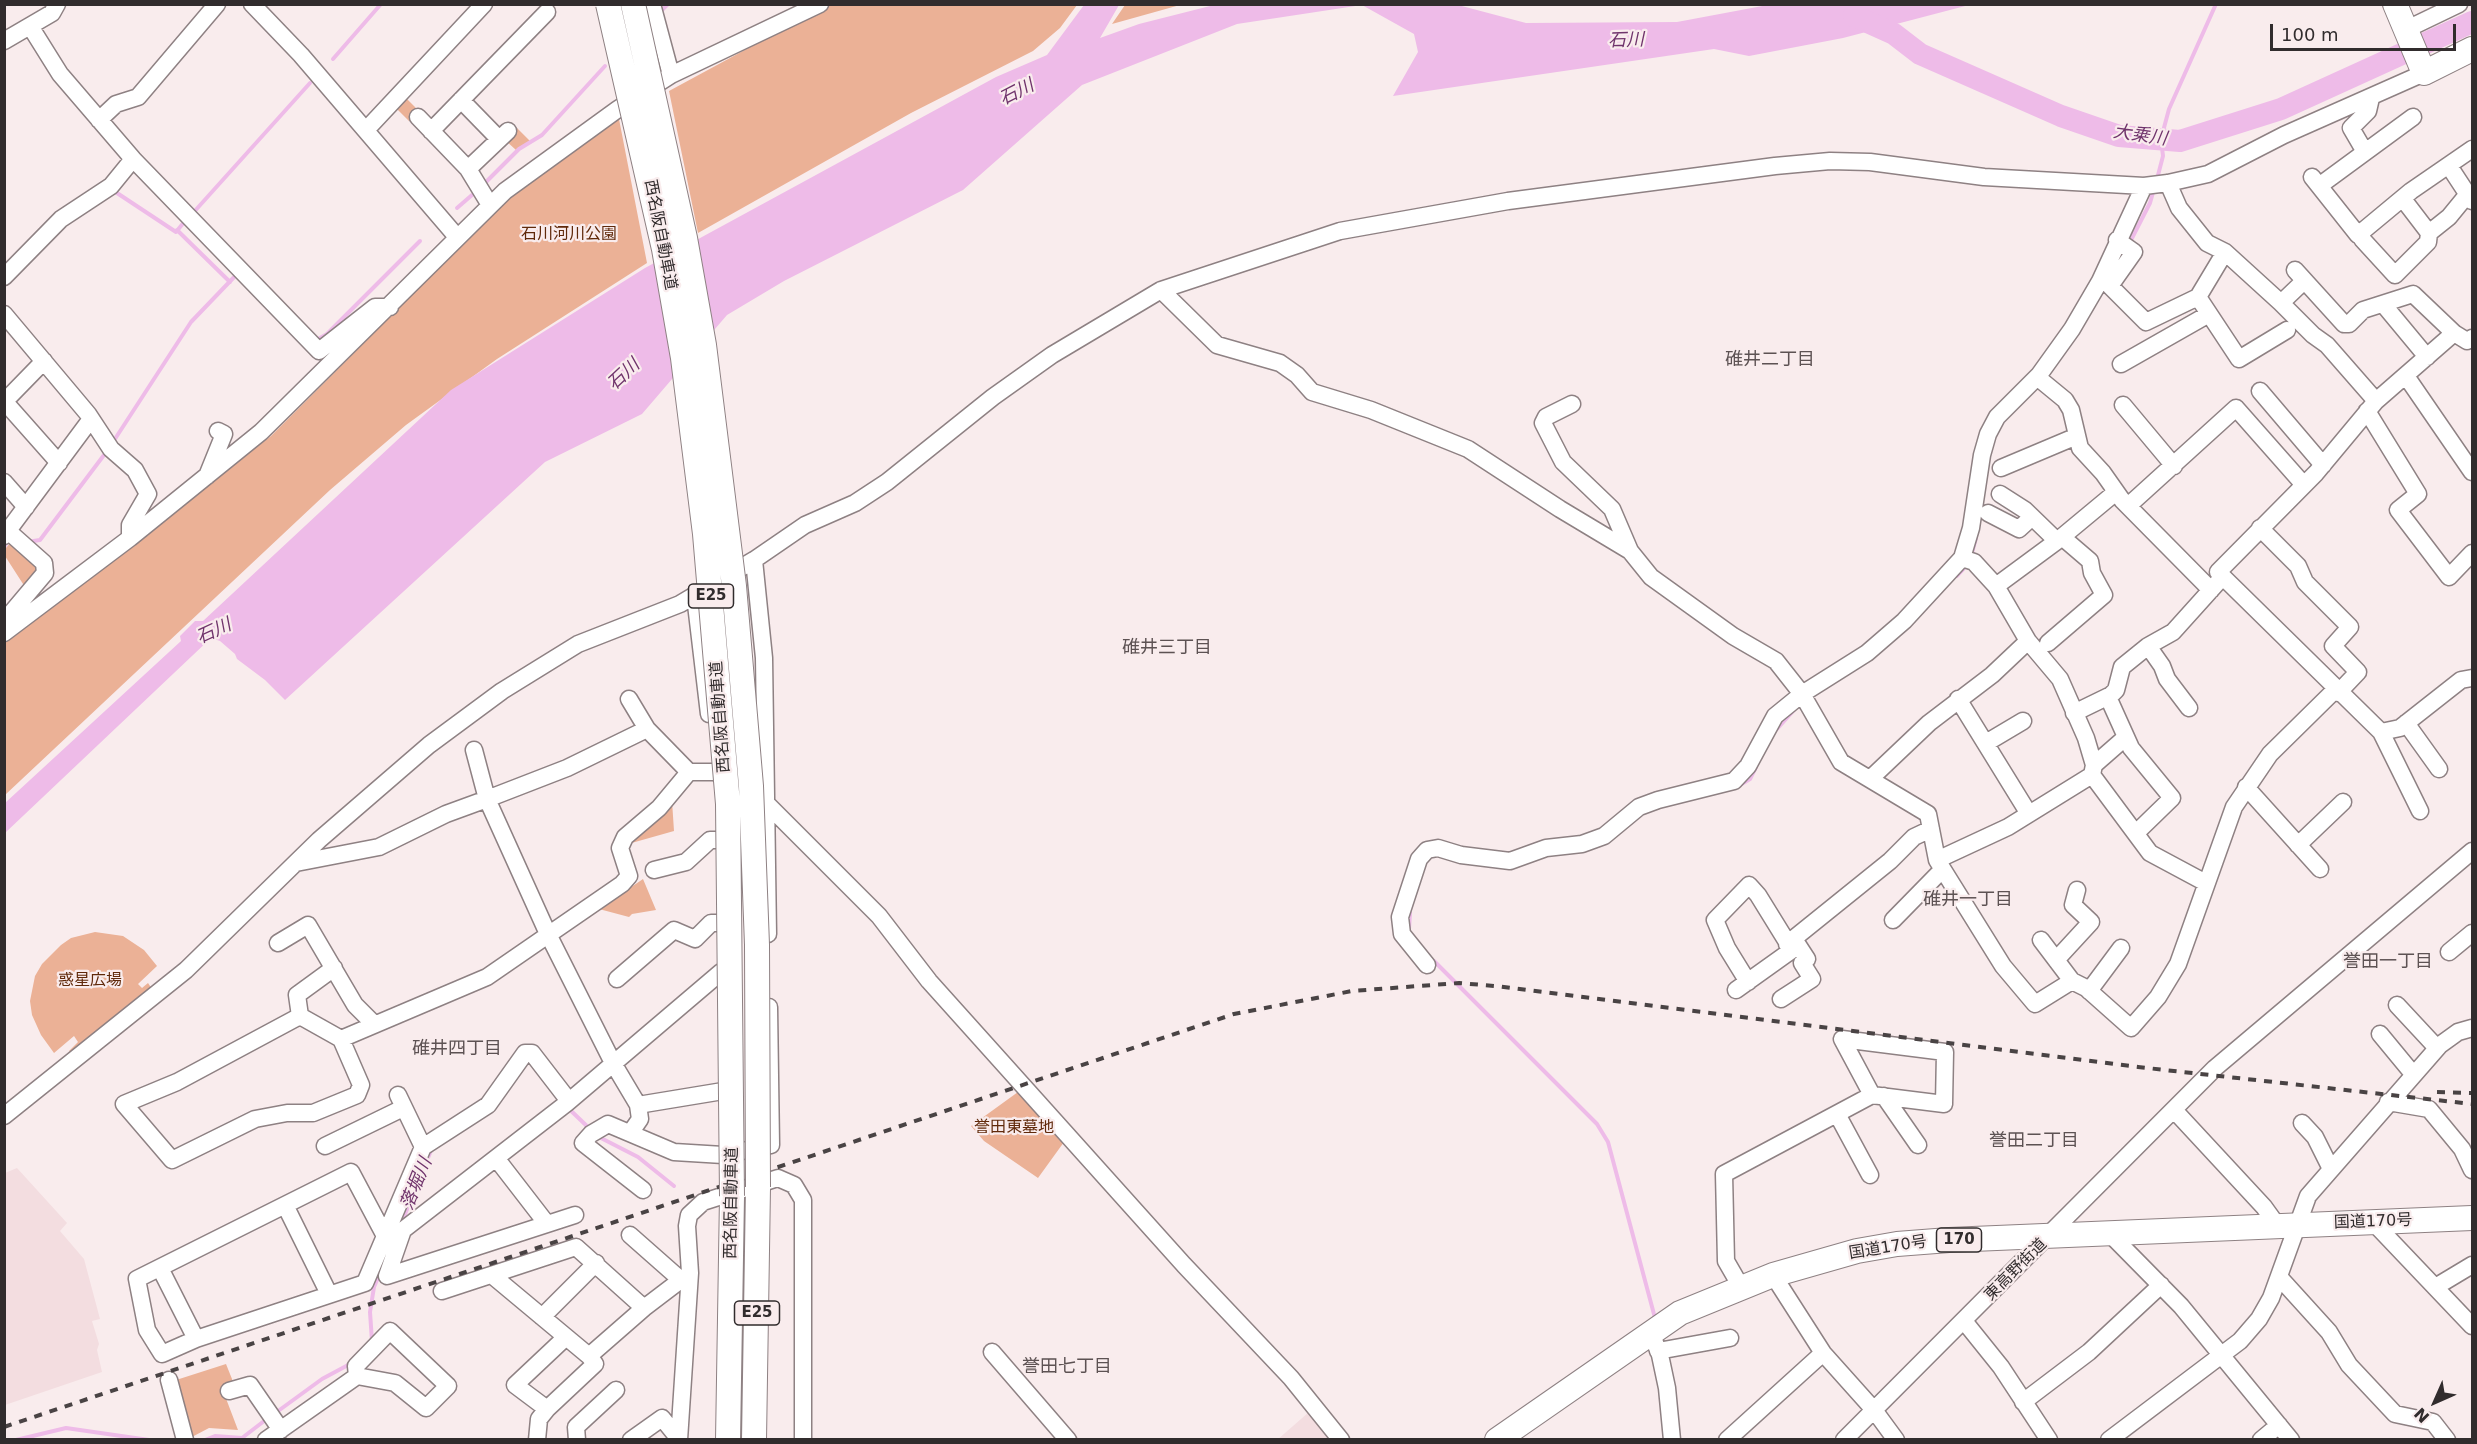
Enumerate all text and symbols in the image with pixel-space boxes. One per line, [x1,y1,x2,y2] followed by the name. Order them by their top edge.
[2273,12,2459,50] scale bar
[2281,24,2339,45] text: 100 m
[1608,30,1644,52] water label: 石川
[996,75,1038,111] water label: 石川
[2112,122,2168,150] water label: 大乗川
[640,178,680,292] street label: 西名阪自動車道
[521,225,617,245] park label: 石川河川公園
[1725,349,1815,371] district label: 碓井二丁目
[603,355,645,395] water label: 石川
[688,584,734,608] road number: E25
[193,615,235,649] water label: 石川
[1122,637,1212,659] district label: 碓井三丁目
[708,660,734,774] street label: 西名阪自動車道
[1923,889,2013,911] district label: 碓井一丁目
[2343,951,2433,973] district label: 誉田一丁目
[58,971,122,991] park label: 惑星広場
[412,1038,502,1060] district label: 碓井四丁目
[974,1118,1054,1138] park label: 誉田東墓地
[1989,1130,2079,1152] district label: 誉田二丁目
[721,1147,743,1259] street label: 西名阪自動車道
[397,1155,437,1213] water label: 落堀川
[2333,1211,2413,1233] street label: 国道170号
[1936,1228,1982,1252] road number: 170
[1848,1232,1928,1264] street label: 国道170号
[1981,1235,2051,1305] street label: 東高野街道
[734,1301,780,1325] road number: E25
[1022,1356,1112,1378] district label: 誉田七丁目
[2405,1372,2465,1432] north arrow
[2410,1404,2433,1427] text: N

